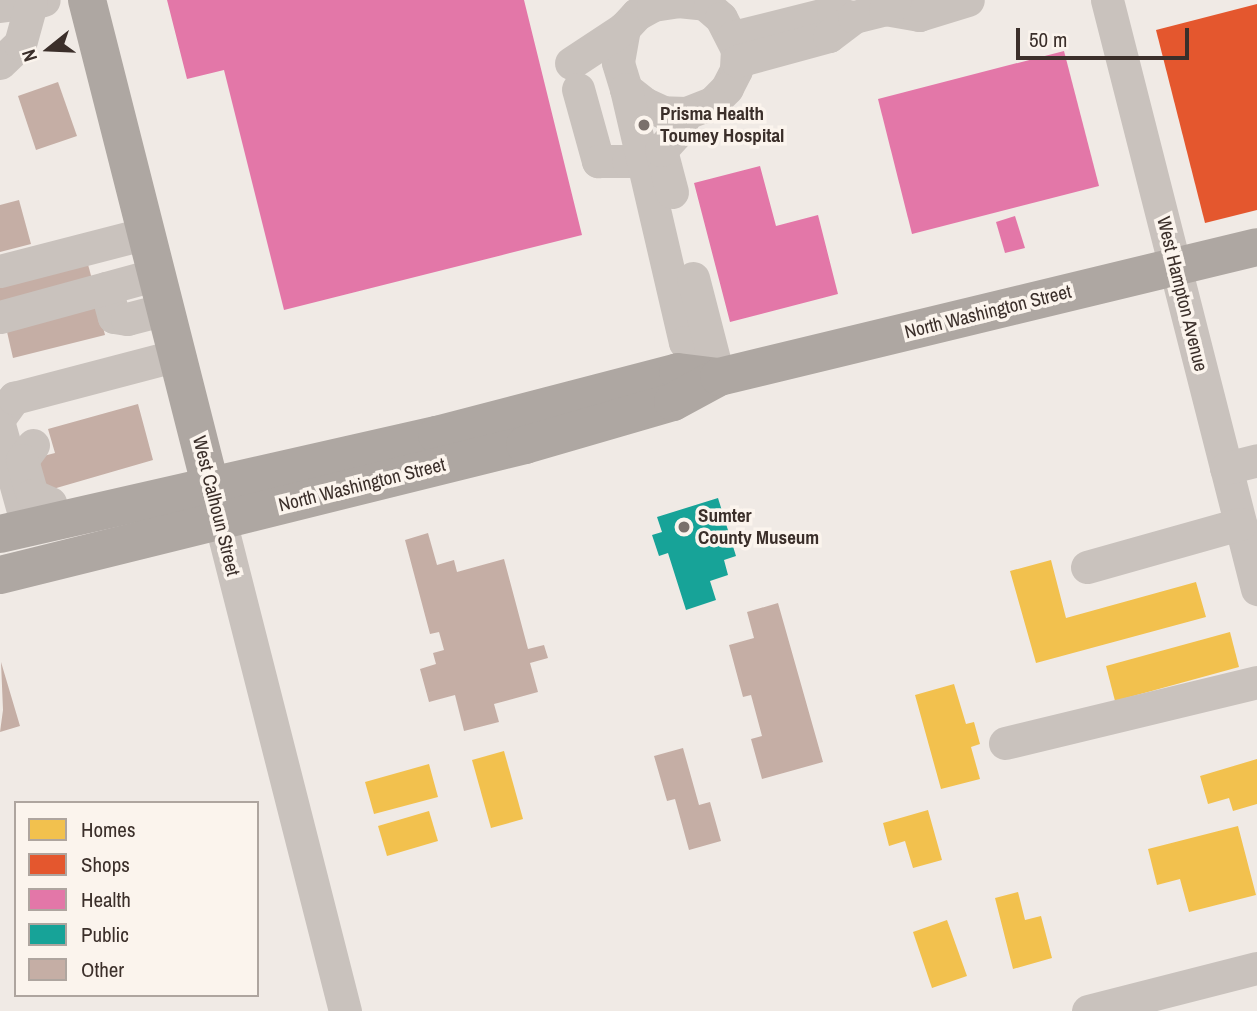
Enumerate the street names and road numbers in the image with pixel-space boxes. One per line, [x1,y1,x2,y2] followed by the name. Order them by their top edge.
[1152,214,1212,374] street label: West Hampton Avenue
[902,280,1074,344] street label: North Washington Street
[188,434,244,578] street label: West Calhoun Street
[276,453,448,517] street label: North Washington Street

